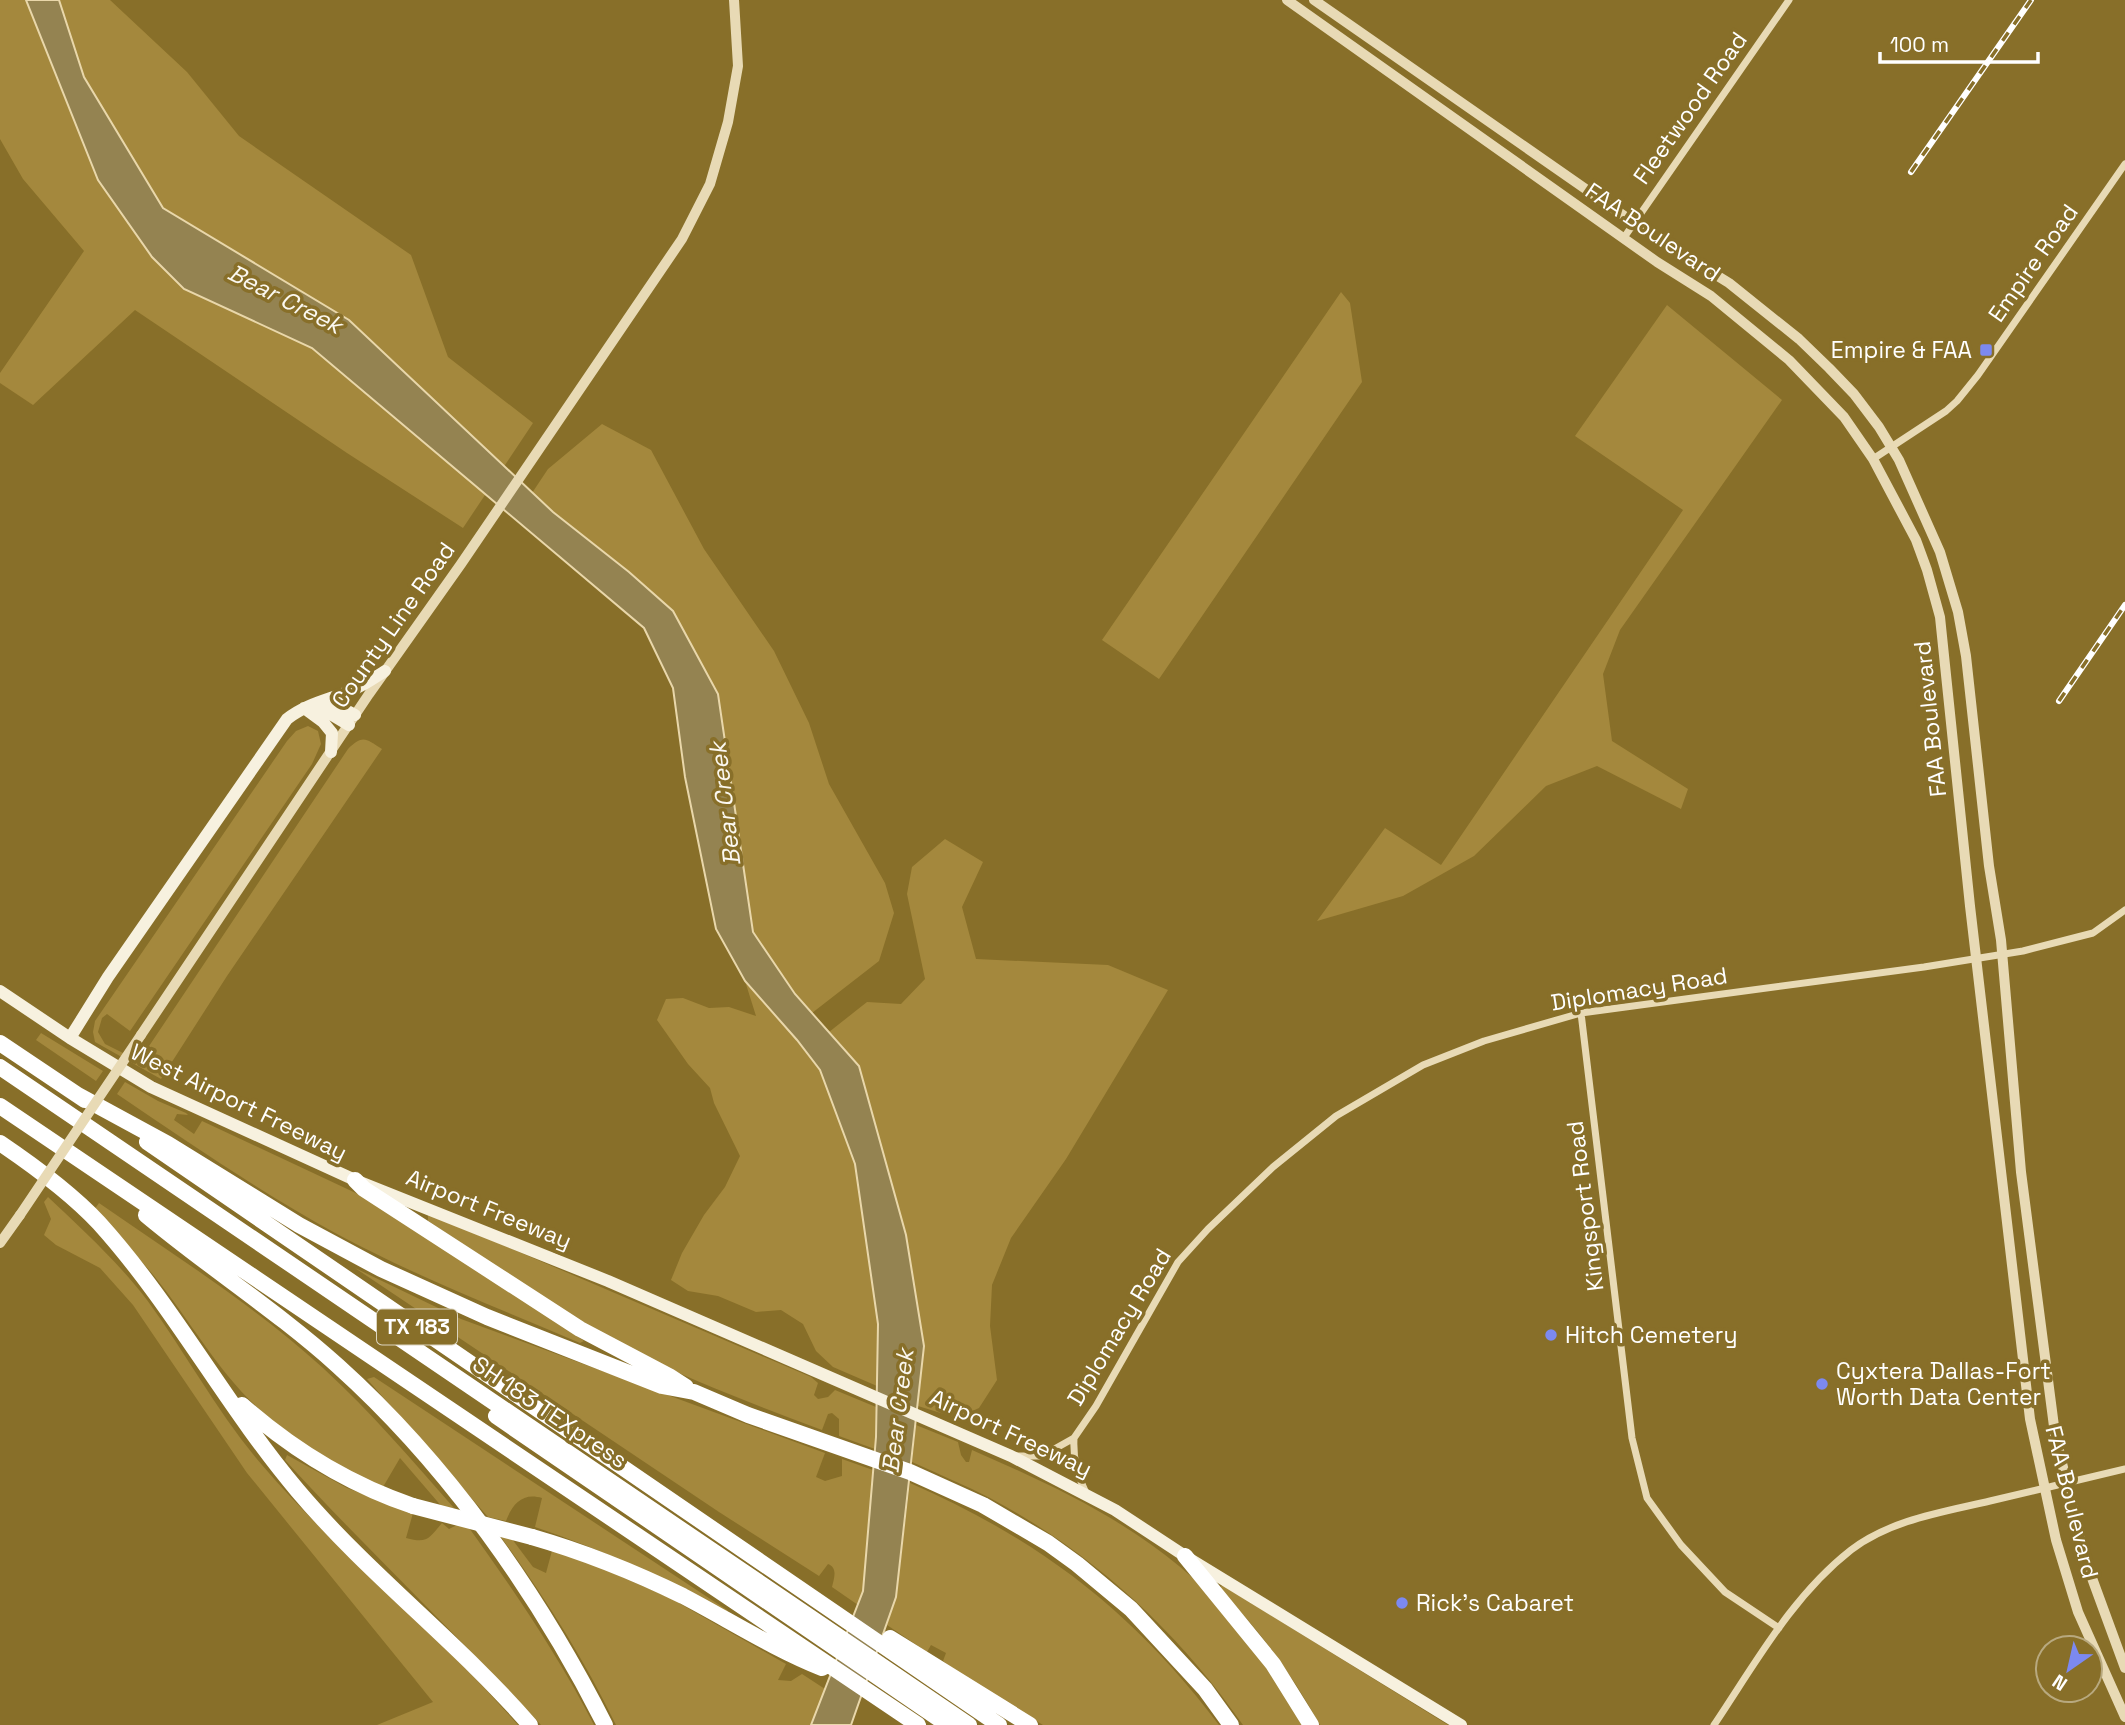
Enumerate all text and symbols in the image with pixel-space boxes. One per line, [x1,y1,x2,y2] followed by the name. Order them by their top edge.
[1880,21,2038,65] scale bar
[1626,26,1754,190] street label: Fleetwood Road
[1890,31,1949,58] text: 100 m
[1580,176,1726,288] street label: FAA Boulevard
[1981,198,2085,328] street label: Empire Road
[223,256,350,342] water label: Bear Creek
[1831,335,1972,365] place label: Empire & FAA
[1978,342,1994,358] marker: Empire & FAA
[325,536,461,714] street label: County Line Road
[1907,640,1953,798] street label: FAA Boulevard
[701,737,747,868] water label: Bear Creek
[1549,960,1729,1018] street label: Diplomacy Road
[126,1036,352,1168] street label: West Airport Freeway
[1560,1119,1610,1293] street label: Kingsport Road
[402,1162,576,1256] street label: Airport Freeway
[1060,1243,1178,1411] street label: Diplomacy Road
[377,1310,457,1344] road number: TX 183
[1565,1320,1738,1350] place label: Hitch Cemetery
[1543,1327,1559,1343] marker: Hitch Cemetery
[875,1344,921,1475] water label: Bear Creek
[467,1349,633,1475] street label: SH 183 TEXpress
[1836,1356,2051,1412] place label: Cyxtera Dallas-Fort Worth Data Center
[1814,1376,1830,1392] marker: Cyxtera Dallas-Fort Worth Data Center
[925,1382,1097,1484] street label: Airport Freeway
[2039,1422,2105,1582] street label: FAA Boulevard
[1416,1588,1574,1618] place label: Rick's Cabaret
[1394,1595,1410,1611] marker: Rick's Cabaret
[2034,1634,2104,1704] north arrow
[2048,1669,2072,1697] text: N

